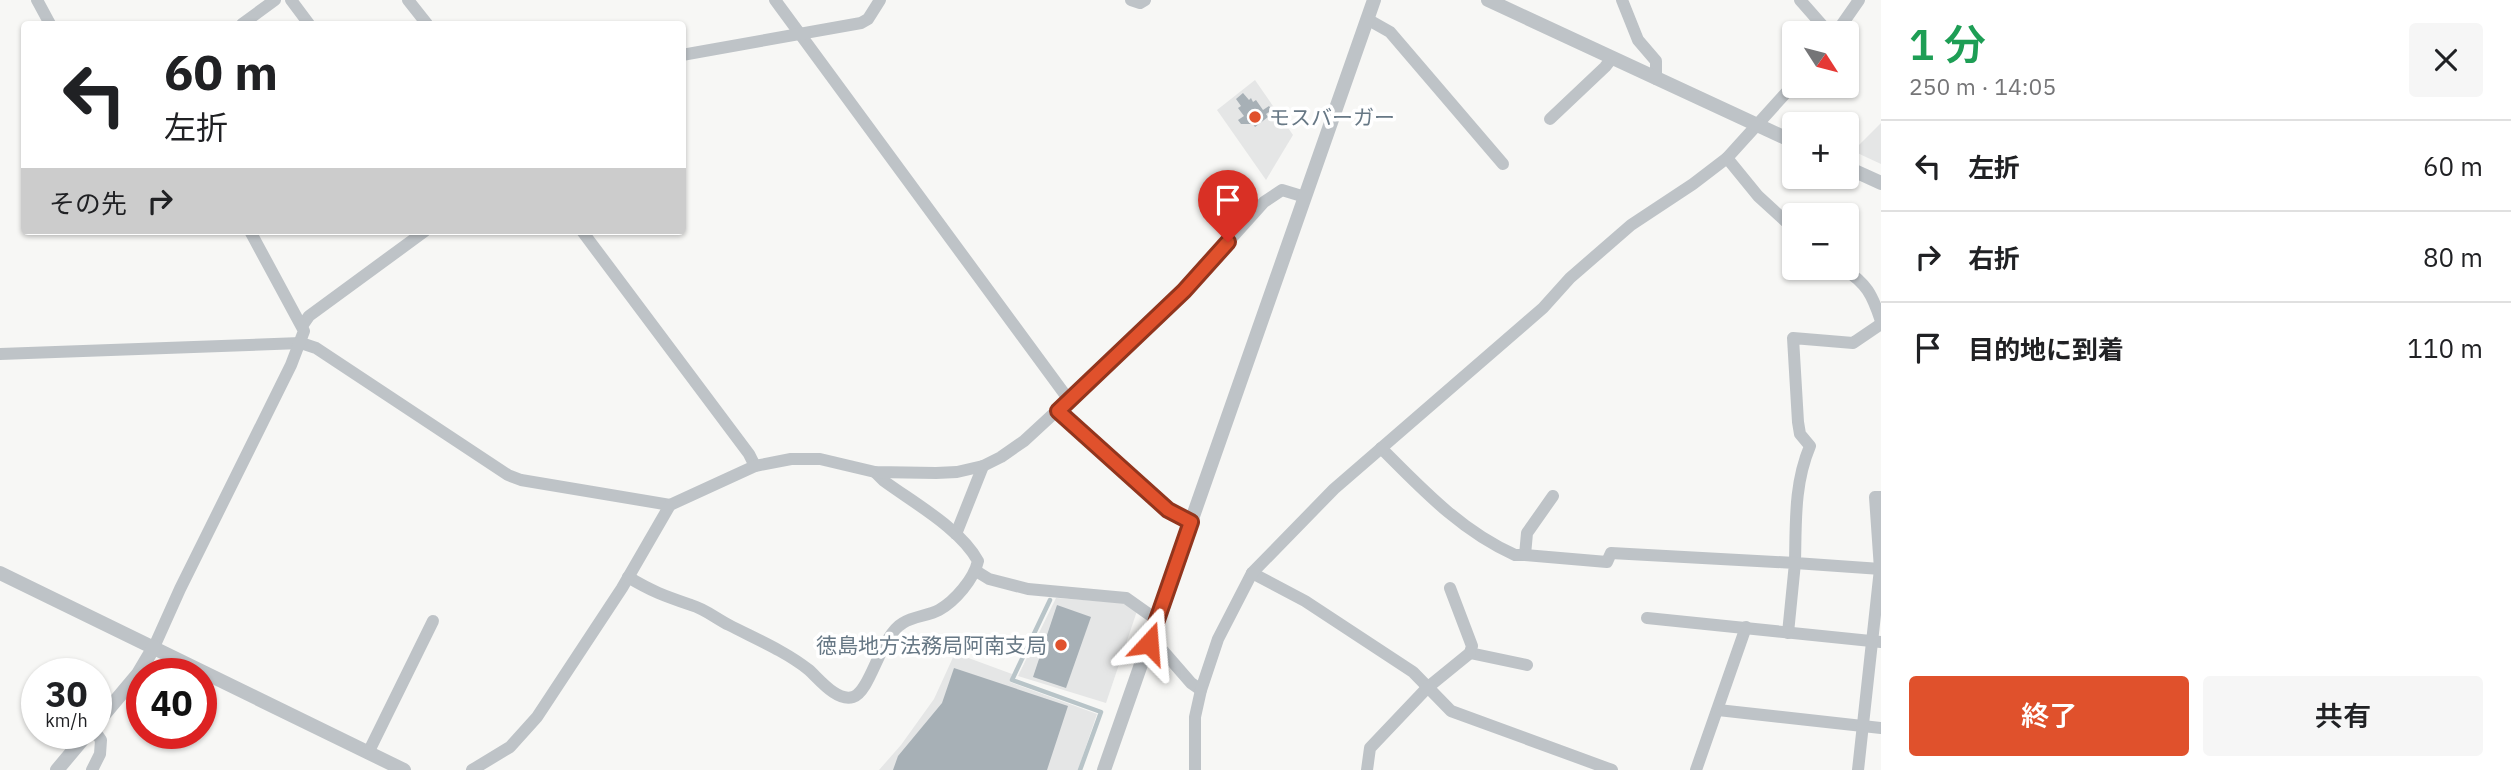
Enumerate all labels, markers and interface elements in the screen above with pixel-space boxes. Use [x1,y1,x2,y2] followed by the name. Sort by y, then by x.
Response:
[1909,17,1986,72] text: 1 分
[1782,21,1858,98] north arrow
[1782,21,1859,280] map controls
[2409,23,2483,97] button: close
[164,40,278,103] text: 60 m
[49,49,140,140] icon: left
[1909,71,2056,101] text: 250 m · 14:05
[1269,103,1395,131] place label: モスバーガー
[164,106,228,148] text: 左折
[1247,109,1263,125] marker: モスバーガー
[1782,112,1859,189] button: +
[1909,147,1947,185] icon: left
[2423,149,2483,183] text: 60 m
[1968,150,2020,184] text: 左折
[1198,170,1258,242] pin
[1209,181,1247,219] icon: arrive
[141,182,179,220] icon: right
[49,186,127,220] text: その先
[1782,203,1859,280] button: −
[1909,238,1947,276] icon: right
[2423,240,2483,274] text: 80 m
[1968,241,2020,275] text: 右折
[1909,329,1947,367] icon: arrive
[2407,331,2483,365] text: 110 m
[1968,332,2124,366] text: 目的地に到着
[1112,606,1186,680] position arrow
[816,631,1047,659] place label: 徳島地方法務局阿南支局
[1053,637,1069,653] marker: 徳島地方法務局阿南支局
[126,658,217,749] speed limit sign: 40
[45,671,88,717] text: 30
[1909,676,2189,756] button: 終了
[2203,676,2483,756] button: 共有
[45,709,88,732] text: km/h

